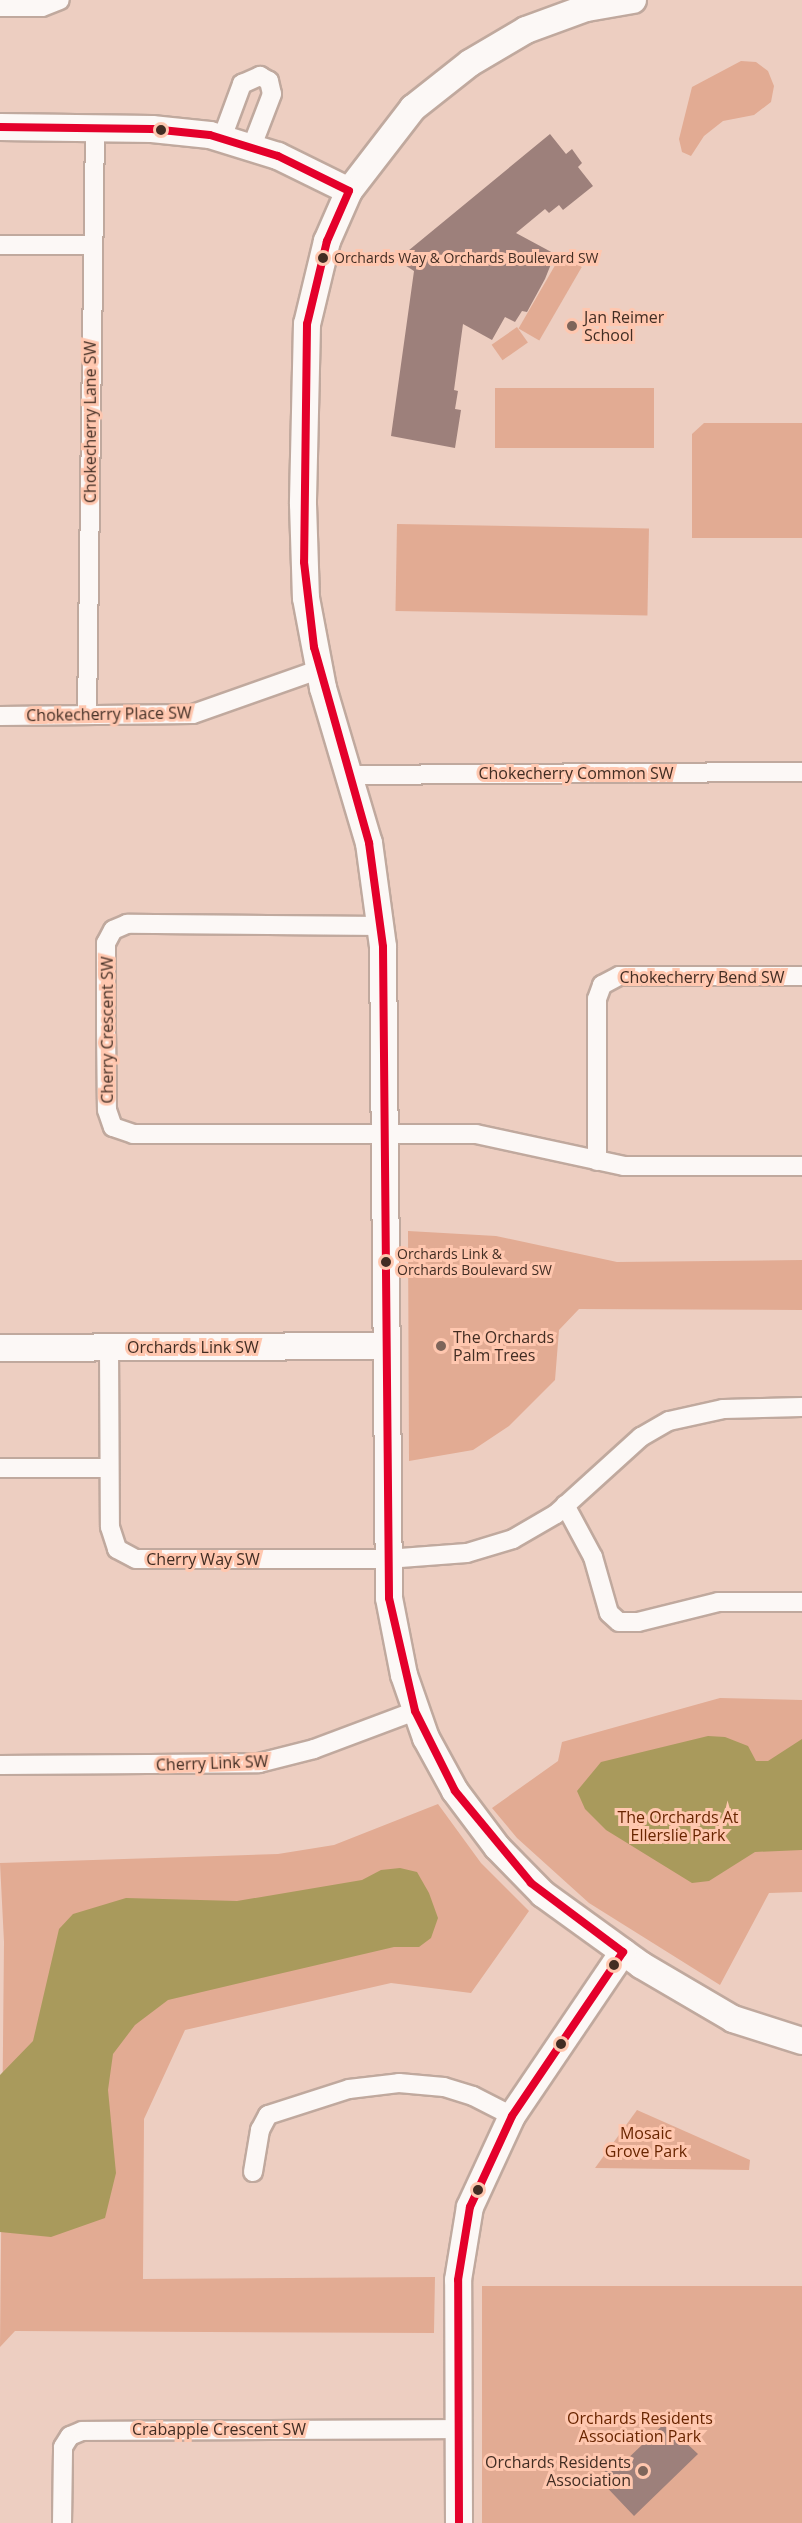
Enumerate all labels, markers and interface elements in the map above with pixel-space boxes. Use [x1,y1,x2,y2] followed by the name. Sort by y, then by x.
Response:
[155,124,167,136] unlabelled marker
[334,250,598,266] place label: Orchards Way & Orchards Boulevard SW
[317,252,329,264] marker: Orchards Way & Orchards Boulevard SW
[584,307,664,345] place label: Jan Reimer School
[565,319,579,333] marker: Jan Reimer School
[80,341,100,503] street label: Chokecherry Lane SW
[26,703,192,725] street label: Chokecherry Place SW
[478,763,674,783] street label: Chokecherry Common SW
[97,956,117,1104] street label: Cherry Crescent SW
[619,967,785,987] street label: Chokecherry Bend SW
[397,1246,552,1278] place label: Orchards Link & Orchards Boulevard SW
[380,1256,392,1268] marker: Orchards Link & Orchards Boulevard SW
[453,1327,554,1365] place label: The Orchards Palm Trees
[127,1337,259,1357] street label: Orchards Link SW
[434,1339,448,1353] marker: The Orchards Palm Trees
[146,1549,260,1569] street label: Cherry Way SW
[155,1751,269,1775] street label: Cherry Link SW
[617,1807,739,1845] park label: The Orchards At Ellerslie Park
[608,1959,620,1971] unlabelled marker
[555,2038,567,2050] unlabelled marker
[605,2123,687,2161] park label: Mosaic Grove Park
[472,2184,484,2196] unlabelled marker
[567,2408,713,2446] park label: Orchards Residents Association Park
[132,2419,306,2439] street label: Crabapple Crescent SW
[485,2452,631,2490] place label: Orchards Residents Association
[636,2464,650,2478] marker: Orchards Residents Association

